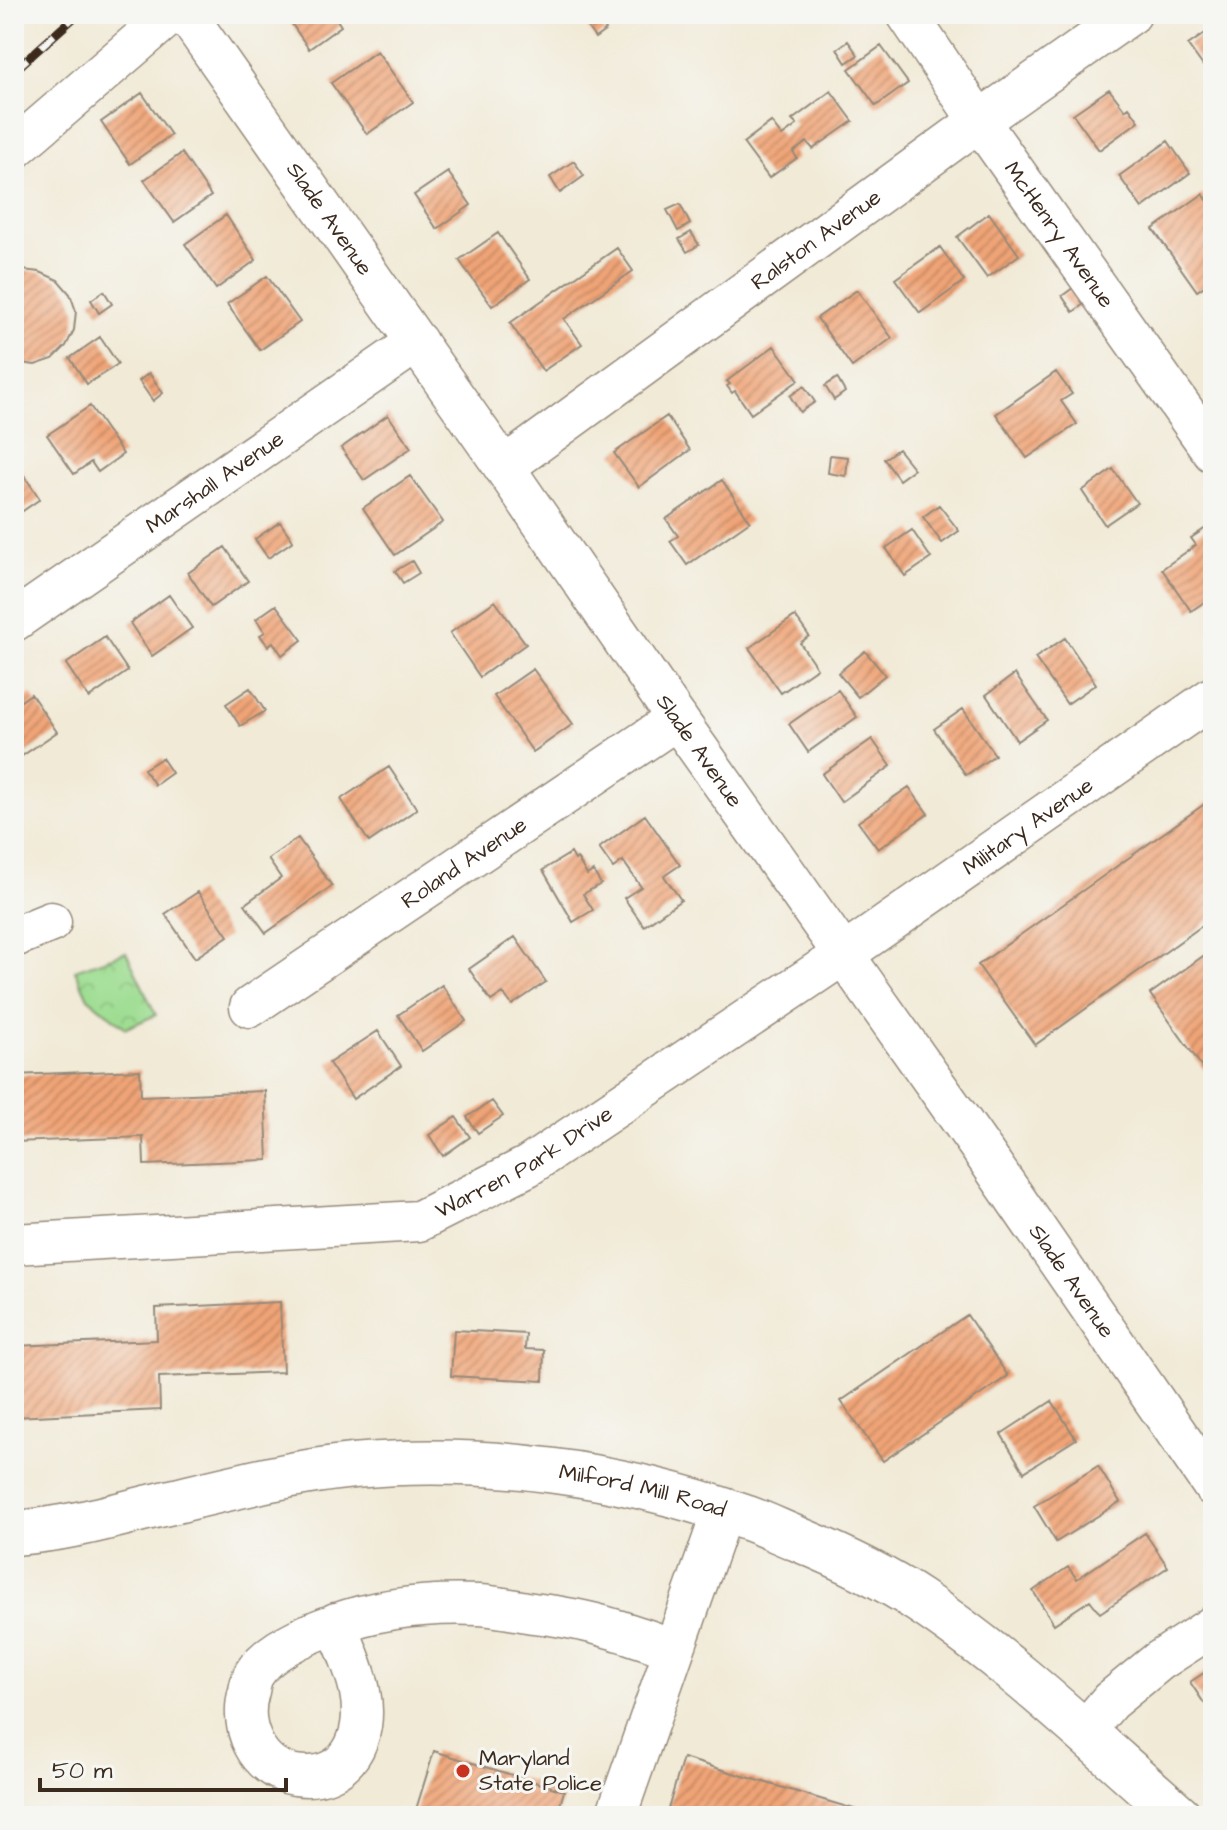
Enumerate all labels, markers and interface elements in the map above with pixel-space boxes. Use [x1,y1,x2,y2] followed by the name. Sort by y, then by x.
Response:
[997,155,1122,314] street label: McHenry Avenue
[279,156,380,282] street label: Slade Avenue
[745,182,887,298] street label: Ralston Avenue
[139,423,290,541] street label: Marshall Avenue
[649,688,750,814] street label: Slade Avenue
[956,770,1099,883] street label: Military Avenue
[395,809,533,916] street label: Roland Avenue
[430,1098,619,1226] street label: Warren Park Drive
[1022,1218,1122,1344] street label: Slade Avenue
[557,1456,730,1525] street label: Milford Mill Road
[40,1742,286,1792] scale bar
[479,1743,602,1799] place label: Maryland State Police
[52,1754,113,1788] text: 50 m
[454,1762,472,1780] marker: Maryland State Police

